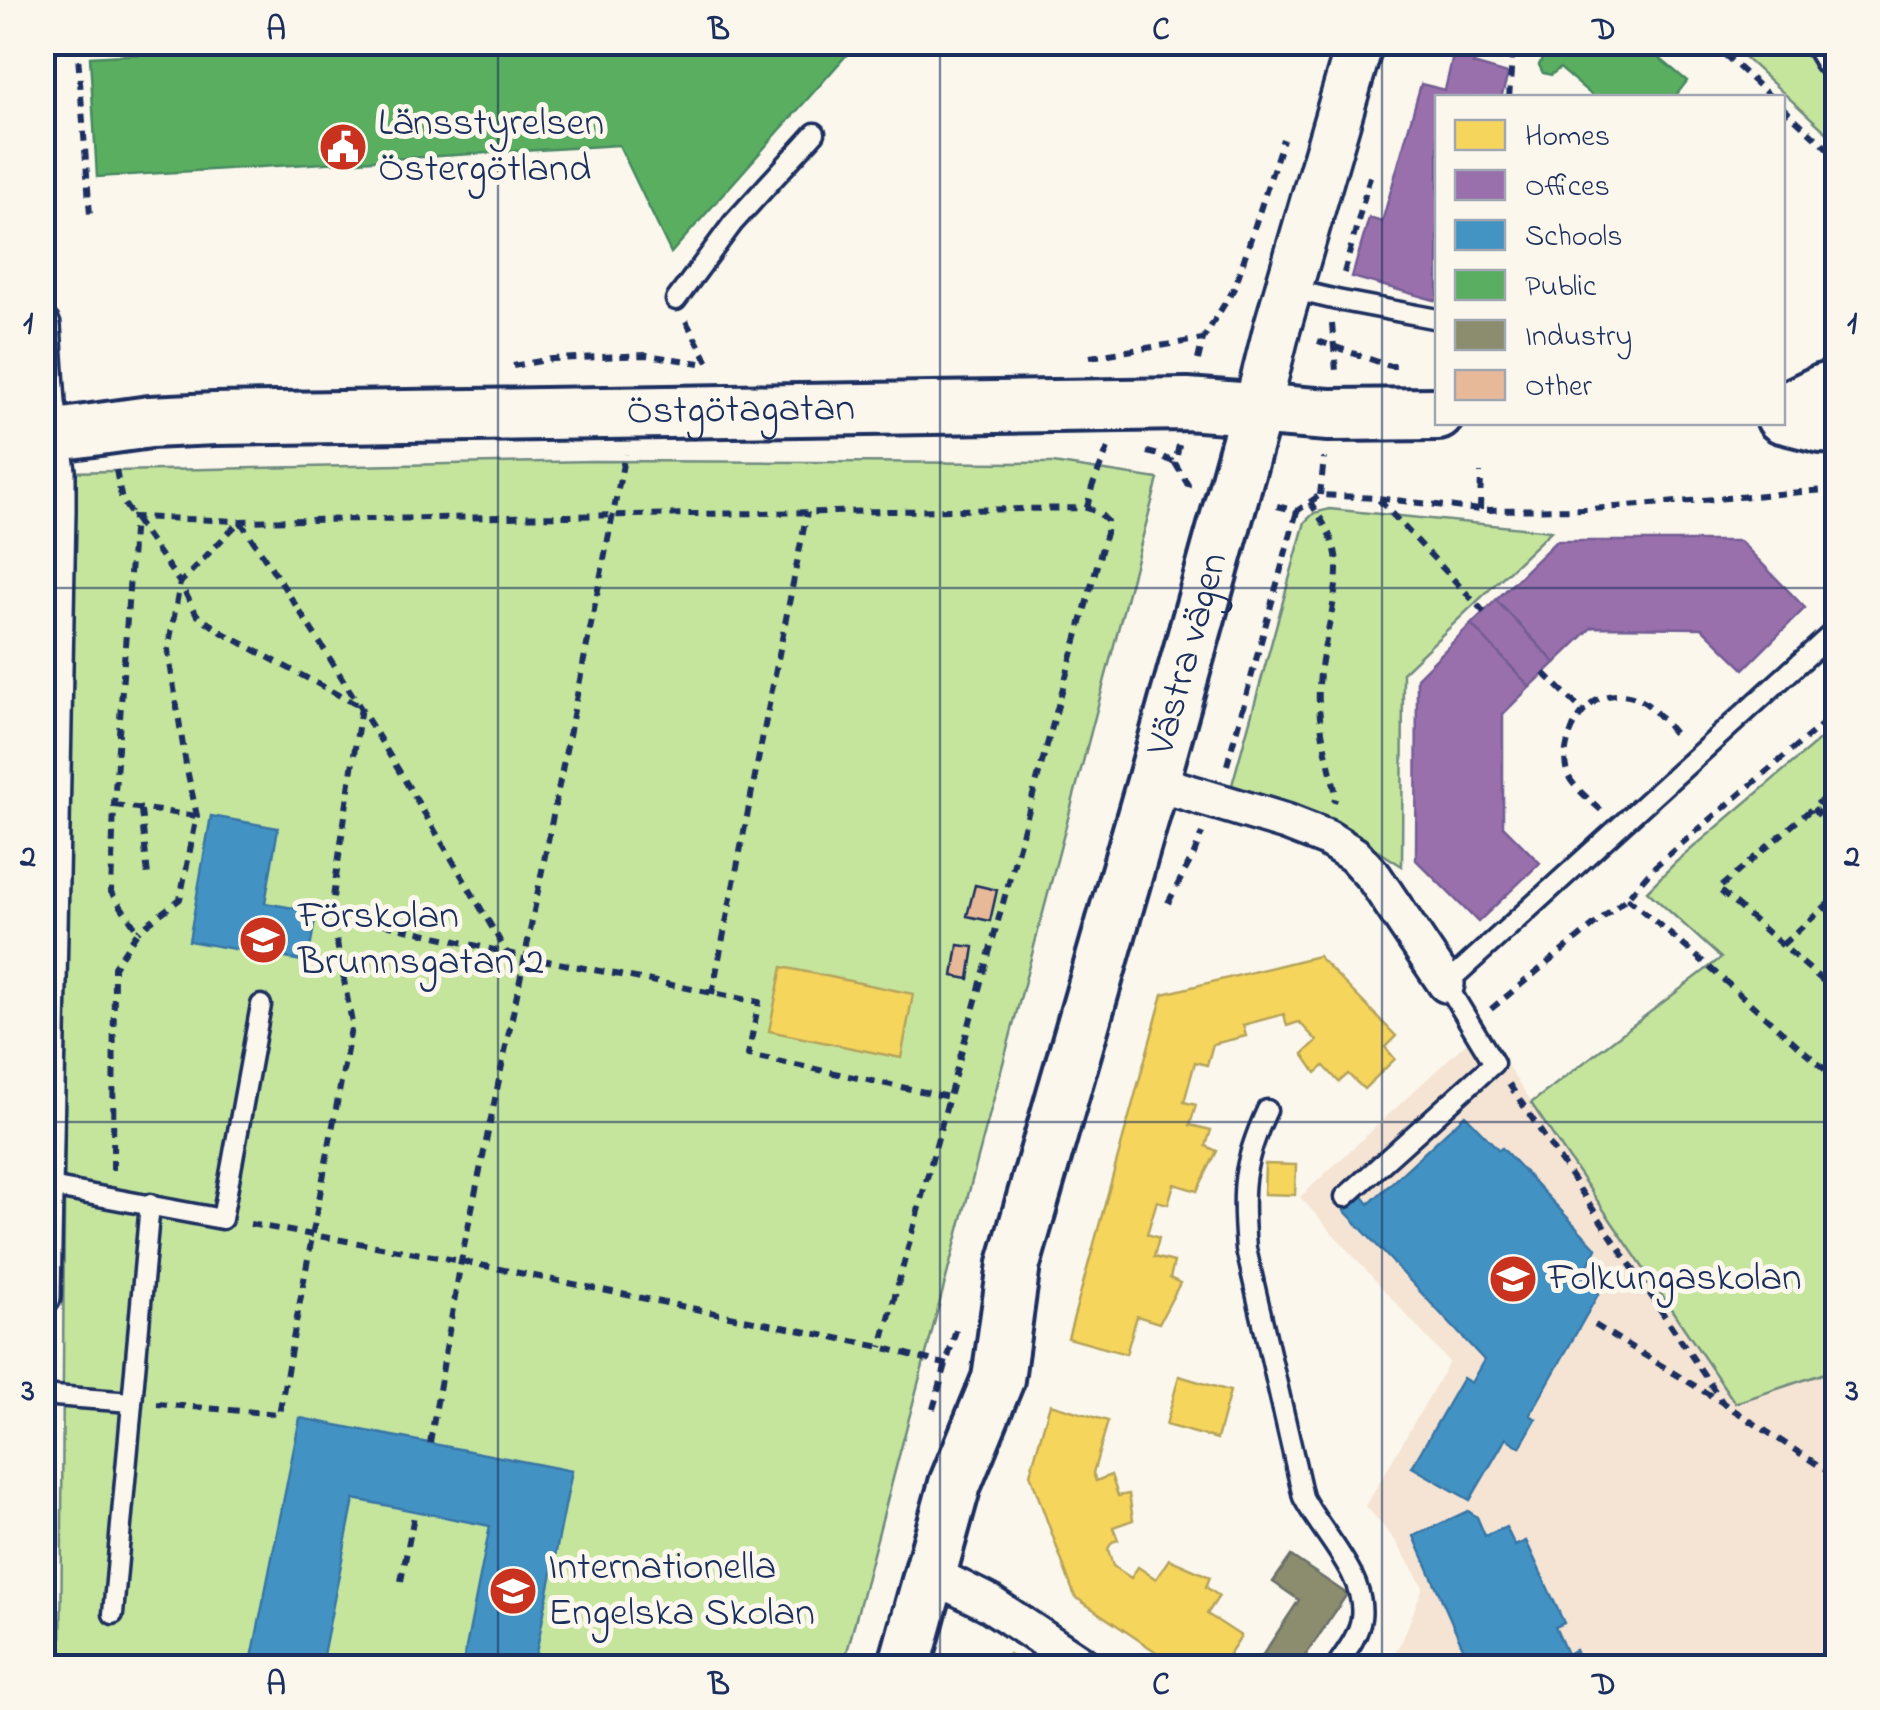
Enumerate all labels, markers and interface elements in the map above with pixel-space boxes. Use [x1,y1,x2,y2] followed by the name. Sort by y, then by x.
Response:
[266,8,286,55] text: A
[706,8,730,55] text: B
[1152,8,1170,55] text: C
[1590,8,1616,55] text: D
[378,95,604,200] place label: Länsstyrelsen Östergötland
[1435,95,1785,425] legend
[1525,116,1610,160] text: Homes
[317,121,369,173] public building icon: Länsstyrelsen Östergötland
[1525,166,1610,210] text: Offices
[1525,216,1622,260] text: Schools
[1525,266,1597,310] text: Public
[23,302,33,349] text: 1
[1847,302,1857,349] text: 1
[1525,316,1632,360] text: Industry
[1525,366,1592,410] text: Other
[626,380,855,442] street label: Östgötagatan
[1132,546,1245,763] street label: Västra vägen
[19,835,36,882] text: 2
[1843,835,1860,882] text: 2
[297,888,544,993] place label: Förskolan Brunnsgatan 2
[237,914,289,966] school or university icon: Förskolan Brunnsgatan 2
[1547,1250,1802,1309] place label: Folkungaskolan
[1487,1253,1539,1305] school or university icon: Folkungaskolan
[20,1369,35,1416] text: 3
[1844,1369,1859,1416] text: 3
[548,1539,815,1644] place label: Internationella Engelska Skolan
[487,1565,539,1617] school or university icon: Internationella Engelska Skolan
[266,1663,286,1710] text: A
[706,1663,730,1710] text: B
[1152,1663,1170,1710] text: C
[1590,1663,1616,1710] text: D

